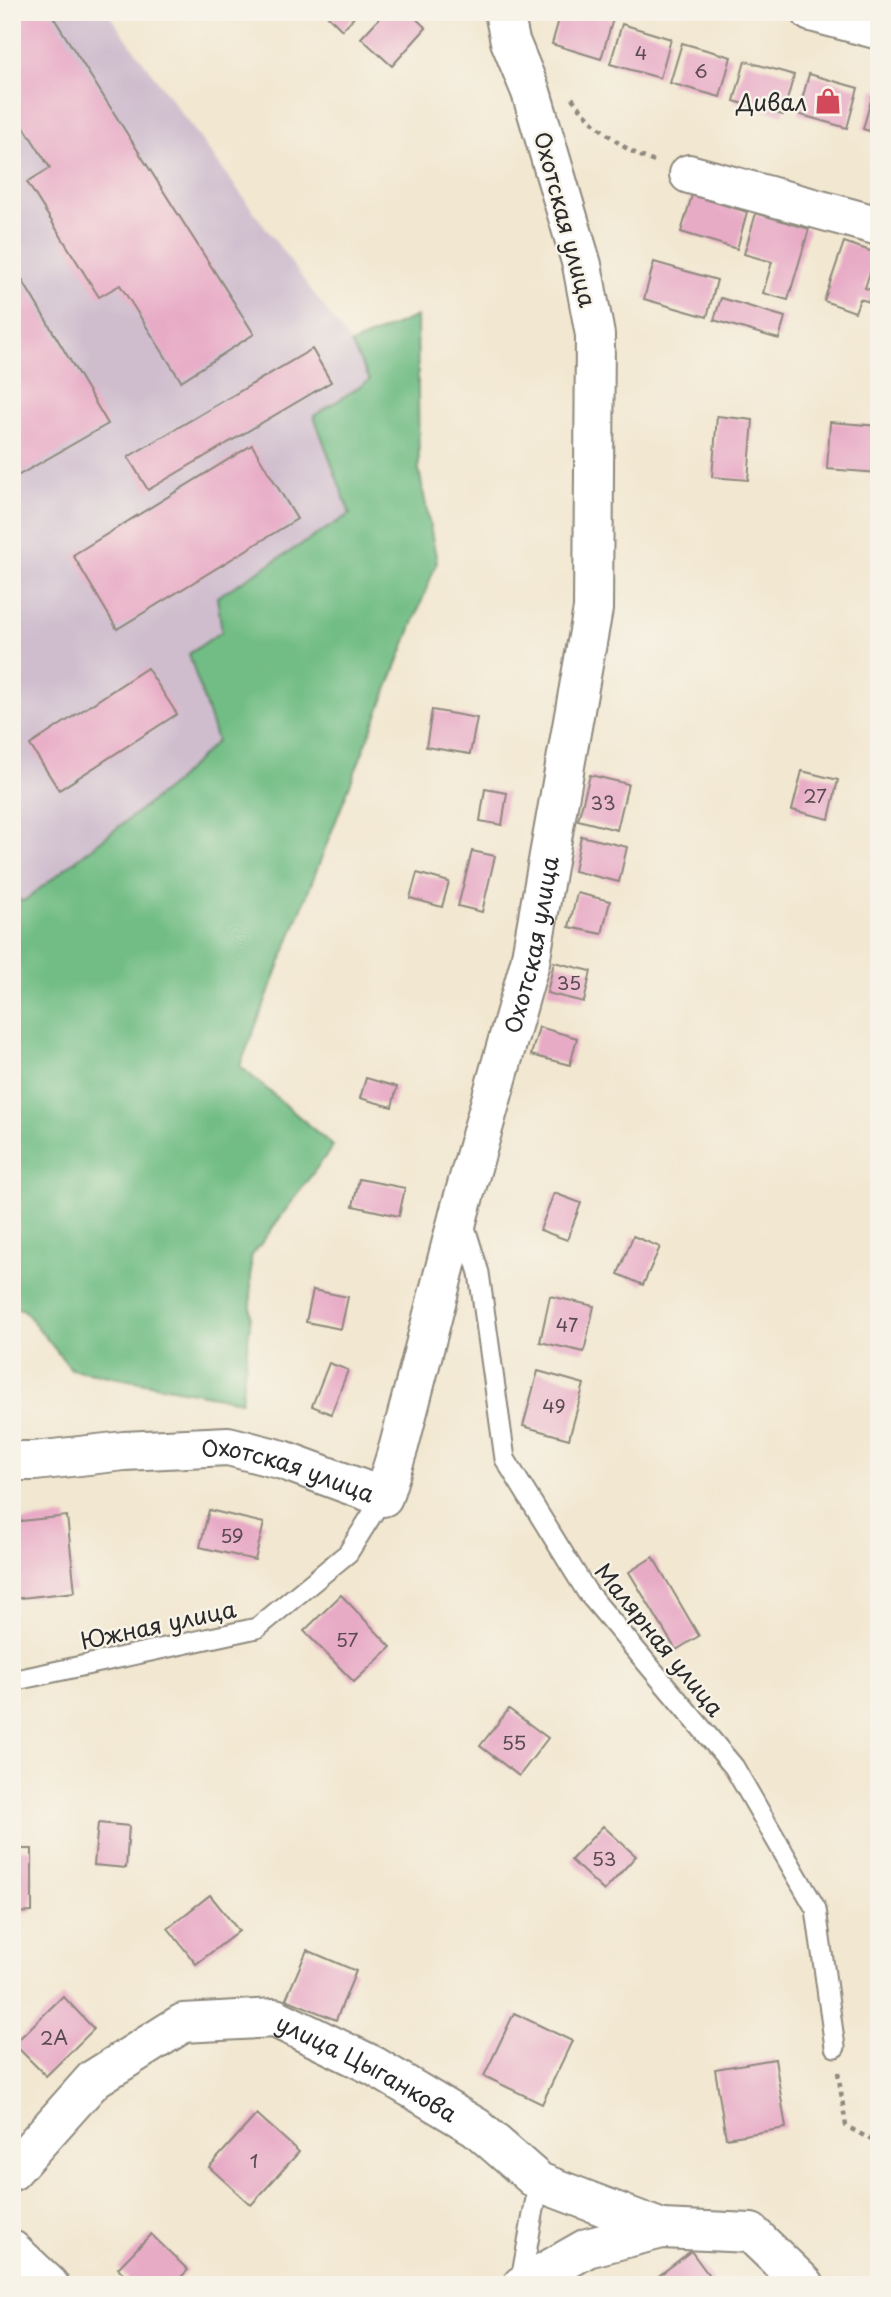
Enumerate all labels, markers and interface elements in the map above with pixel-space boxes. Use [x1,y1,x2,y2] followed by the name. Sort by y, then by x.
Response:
[635,38,647,66] house number: 4
[694,56,708,84] house number: 6
[735,84,807,119] place label: Дивал
[813,86,843,116] shop icon: Дивал
[526,127,606,311] street label: Охотская улица
[803,781,827,809] house number: 27
[591,788,615,816] house number: 33
[493,853,566,1037] street label: Охотская улица
[557,968,581,996] house number: 35
[556,1310,578,1338] house number: 47
[542,1391,566,1419] house number: 49
[200,1428,380,1510] street label: Охотская улица
[220,1521,244,1549] house number: 59
[587,1555,733,1724] street label: Малярная улица
[77,1590,240,1658] street label: Южная улица
[336,1625,359,1653] house number: 57
[502,1728,526,1756] house number: 55
[592,1844,616,1872] house number: 53
[271,2004,465,2130] street label: улица Цыганкова
[40,2023,68,2051] house number: 2А
[250,2146,258,2174] house number: 1

